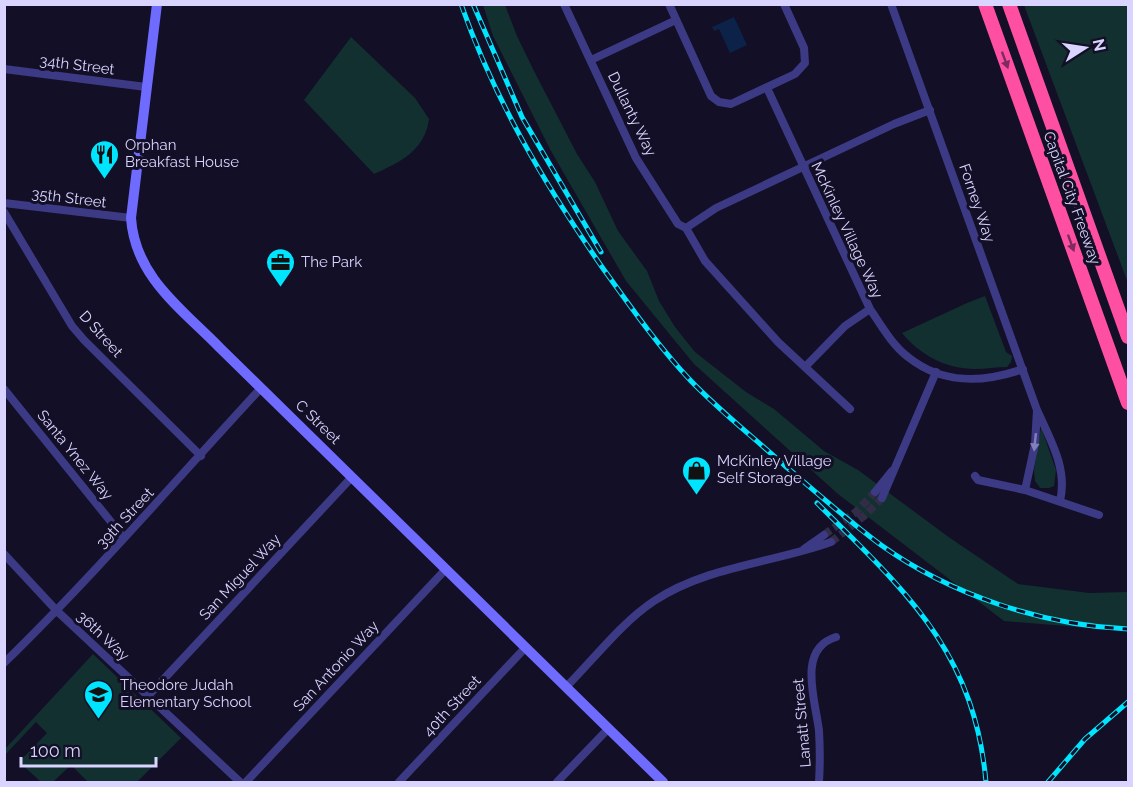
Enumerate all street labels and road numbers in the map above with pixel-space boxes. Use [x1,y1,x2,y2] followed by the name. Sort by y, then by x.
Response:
[38,51,116,79] street label: 34th Street
[604,69,660,159] street label: Dullanty Way
[1040,129,1104,267] street label: Capital City Freeway
[807,159,887,301] street label: McKinley Village Way
[955,161,999,245] street label: Forney Way
[30,184,108,212] street label: 35th Street
[76,307,126,361] street label: D Street
[292,396,344,448] street label: C Street
[33,406,117,504] street label: Santa Ynez Way
[93,484,157,552] street label: 39th Street
[196,530,284,624] street label: San Miguel Way
[73,607,133,665] street label: 36th Way
[289,617,383,715] street label: San Antonio Way
[419,672,485,740] street label: 40th Street
[789,678,815,768] street label: Lanatt Street

